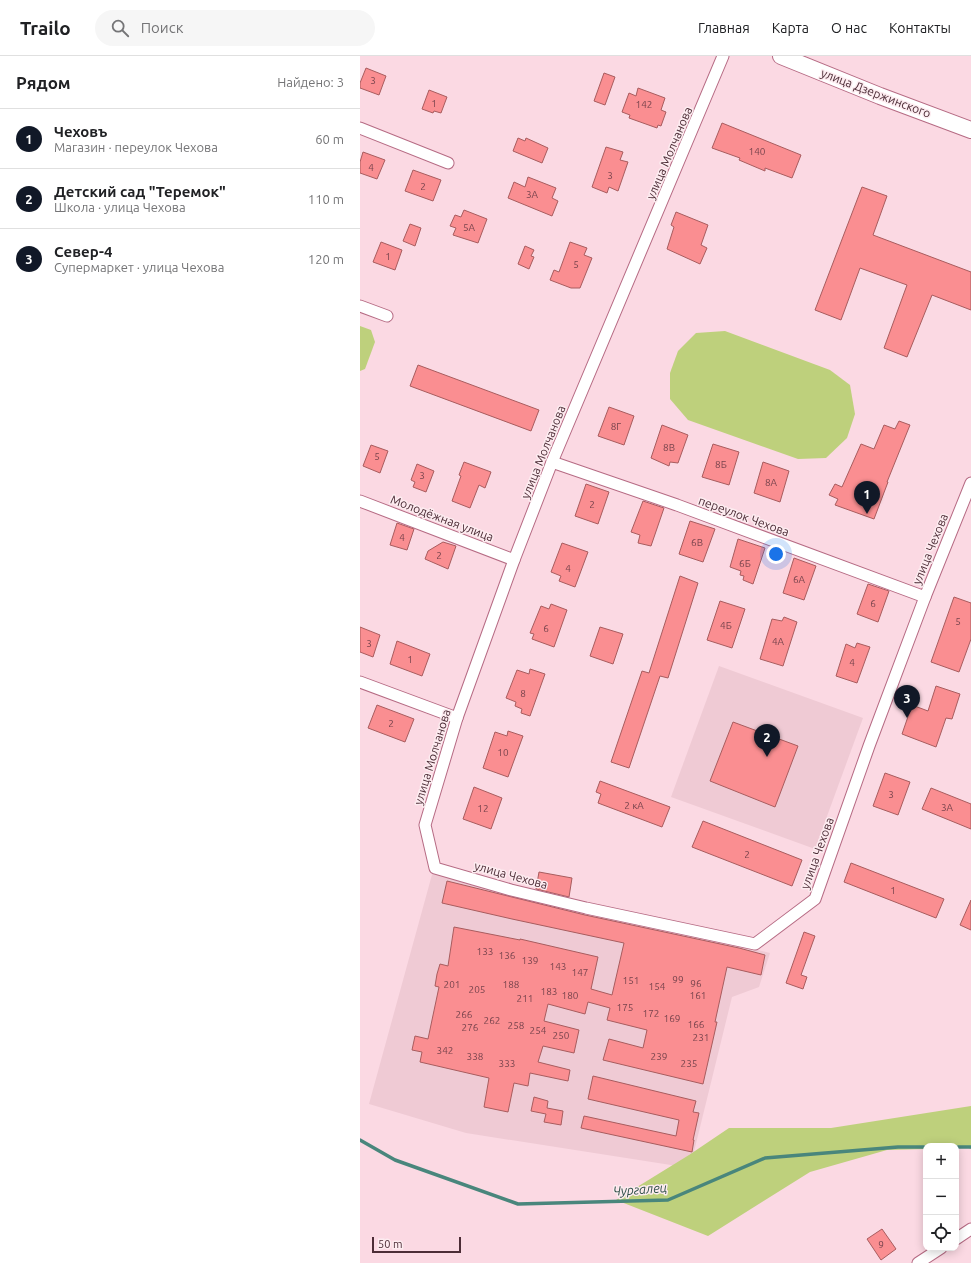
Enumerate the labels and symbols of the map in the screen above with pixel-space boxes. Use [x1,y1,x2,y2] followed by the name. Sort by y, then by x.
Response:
[819,66,933,120] street label: улица Дзержинского
[370,75,376,86] house number: 3
[431,98,437,109] house number: 1
[636,99,652,110] house number: 142
[644,105,694,201] street label: улица Молчанова
[749,146,766,157] house number: 140
[368,162,374,173] house number: 4
[607,170,613,181] house number: 3
[420,181,426,192] house number: 2
[526,189,539,200] house number: 3А
[463,222,476,233] house number: 5А
[385,251,391,262] house number: 1
[573,259,579,270] house number: 5
[518,404,568,500] street label: улица Молчанова
[611,421,621,432] house number: 8Г
[663,442,675,453] house number: 8В
[374,451,380,462] house number: 5
[715,459,727,470] house number: 8Б
[419,470,425,481] house number: 3
[765,477,778,488] house number: 8А
[854,481,880,514] pin: 1
[389,492,495,544] street label: Молодёжная улица
[697,494,791,538] street label: переулок Чехова
[589,499,595,510] house number: 2
[910,512,950,586] street label: улица Чехова
[399,532,405,543] house number: 4
[691,537,703,548] house number: 6В
[766,544,786,564] your location
[436,550,442,561] house number: 2
[739,558,751,569] house number: 6Б
[565,563,571,574] house number: 4
[793,574,806,585] house number: 6А
[870,598,876,609] house number: 6
[955,616,961,627] house number: 5
[720,620,732,631] house number: 4Б
[543,623,549,634] house number: 6
[772,636,785,647] house number: 4А
[366,638,372,649] house number: 3
[407,654,413,665] house number: 1
[849,657,855,668] house number: 4
[894,685,920,718] pin: 3
[520,688,526,699] house number: 8
[411,708,453,806] street label: улица Молчанова
[388,718,394,729] house number: 2
[754,724,780,757] pin: 2
[497,747,509,758] house number: 10
[888,789,894,800] house number: 3
[624,800,644,811] house number: 2 кА
[941,802,954,813] house number: 3А
[477,803,489,814] house number: 12
[798,815,836,891] street label: улица Чехова
[744,849,750,860] house number: 2
[473,859,549,891] street label: улица Чехова
[890,885,896,896] house number: 1
[477,946,493,957] house number: 133
[499,950,516,961] house number: 136
[522,955,538,966] house number: 139
[550,961,566,972] house number: 143
[572,967,588,978] house number: 147
[672,974,684,985] house number: 99
[623,975,639,986] house number: 151
[690,978,702,989] house number: 96
[444,979,460,990] house number: 201
[503,979,520,990] house number: 188
[649,981,666,992] house number: 154
[469,984,485,995] house number: 205
[541,986,557,997] house number: 183
[562,990,579,1001] house number: 180
[690,990,706,1001] house number: 161
[517,993,533,1004] house number: 211
[617,1002,633,1013] house number: 175
[643,1008,659,1019] house number: 172
[456,1009,473,1020] house number: 266
[664,1013,680,1024] house number: 169
[484,1015,500,1026] house number: 262
[688,1019,705,1030] house number: 166
[508,1020,525,1031] house number: 258
[462,1022,479,1033] house number: 276
[530,1025,547,1036] house number: 254
[553,1030,570,1041] house number: 250
[693,1032,709,1043] house number: 231
[437,1045,453,1056] house number: 342
[467,1051,484,1062] house number: 338
[651,1051,667,1062] house number: 239
[499,1058,515,1069] house number: 333
[681,1058,697,1069] house number: 235
[613,1180,667,1198] water label: Чургалец
[372,1235,461,1254] scale bar
[878,1239,884,1250] house number: 9

